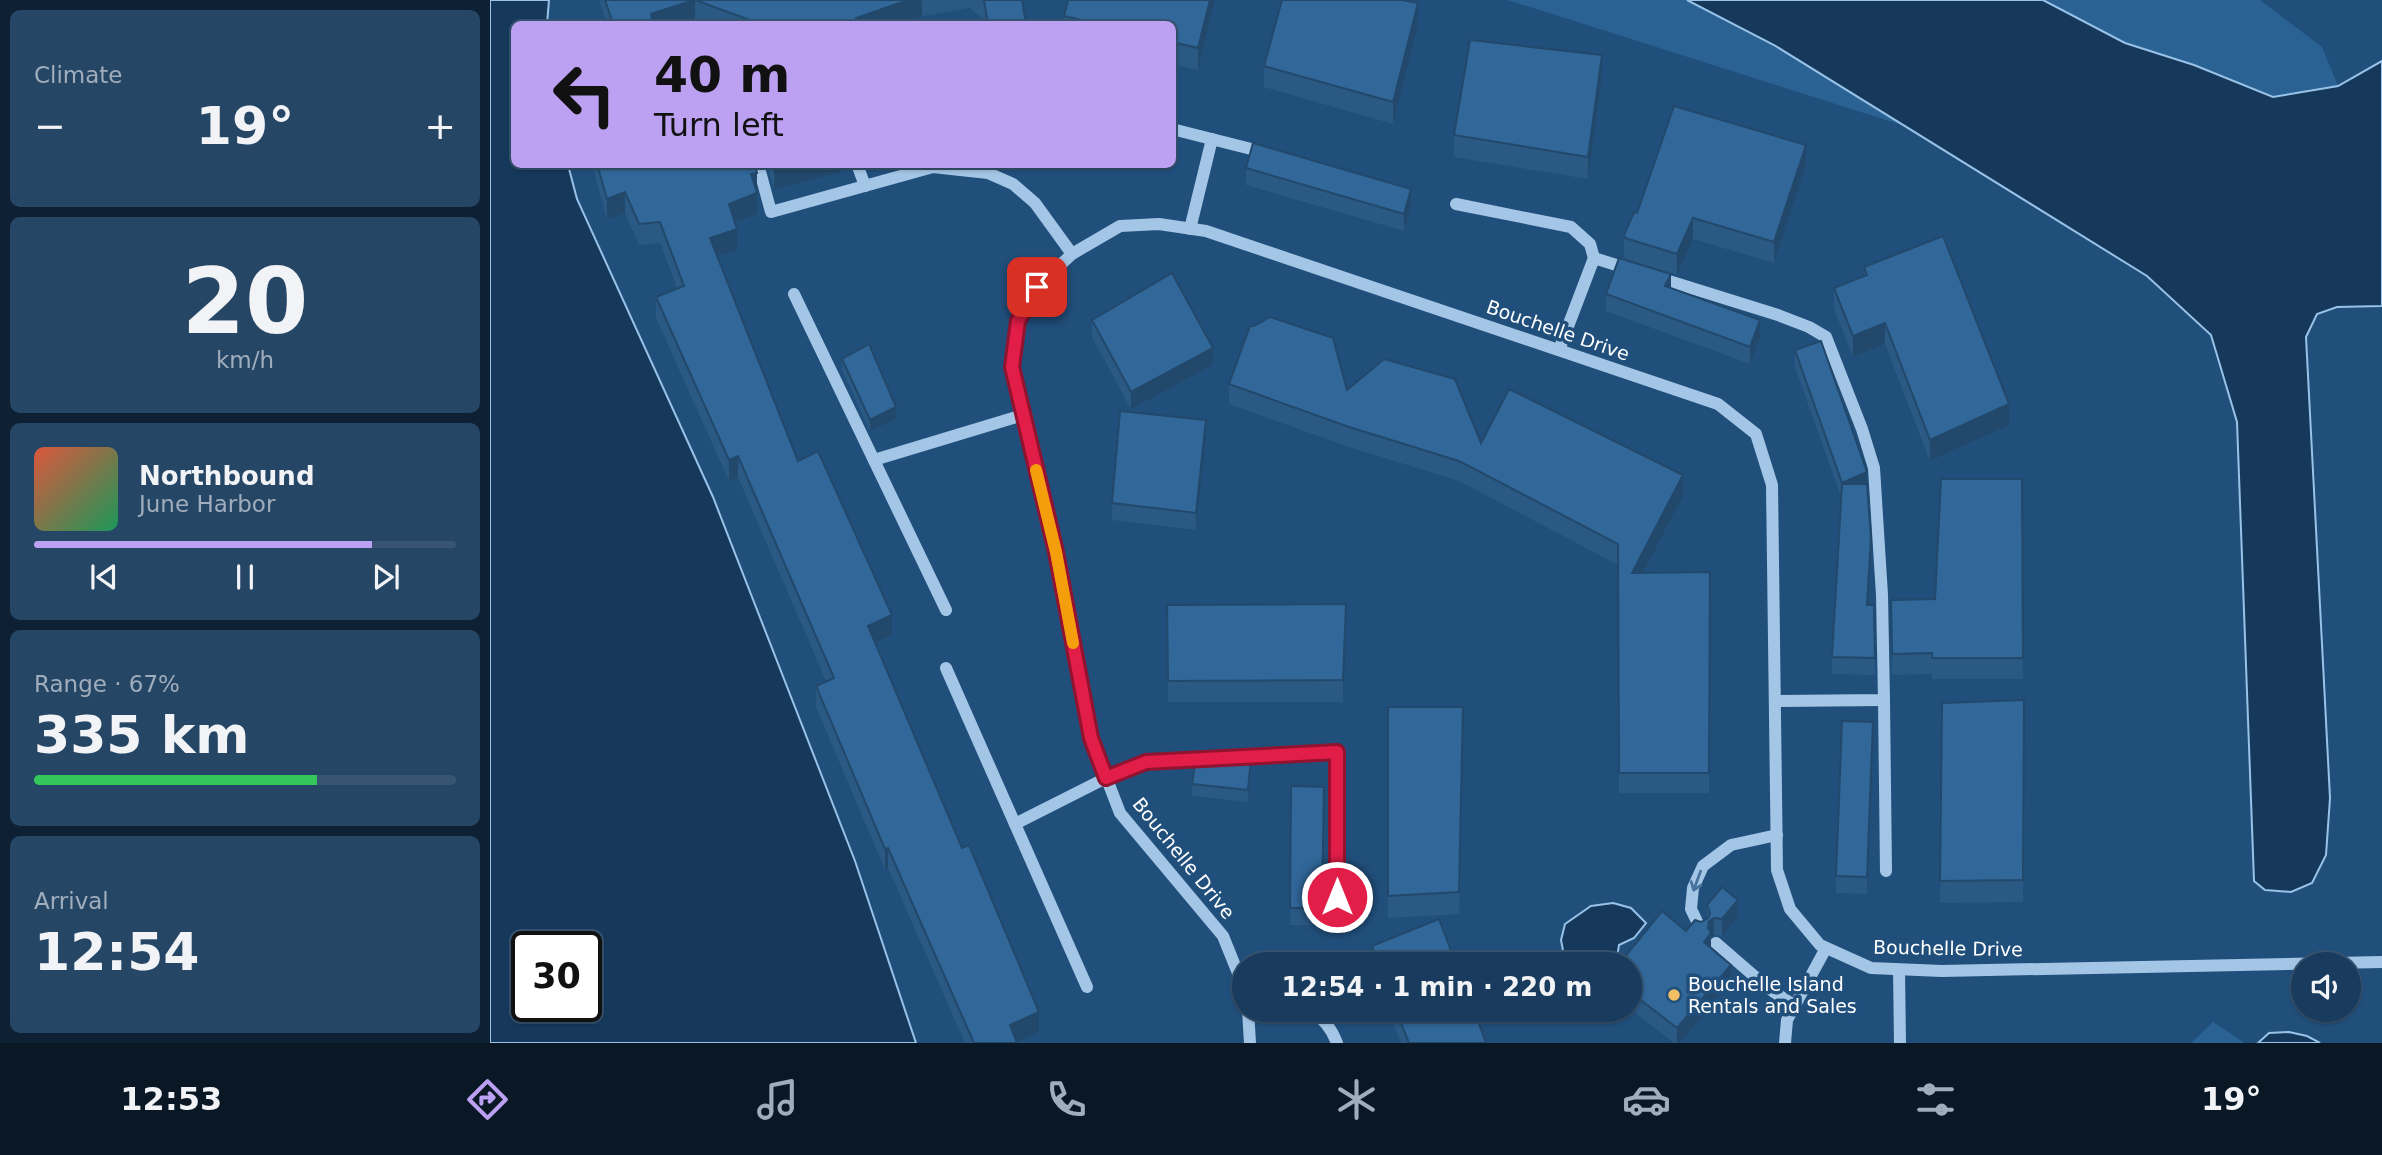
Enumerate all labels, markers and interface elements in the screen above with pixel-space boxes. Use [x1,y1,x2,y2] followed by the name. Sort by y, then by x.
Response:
[654,47,790,104] text: 40 m
[539,49,630,140] icon: left
[34,62,123,88] text: Climate
[196,96,294,156] text: 19°
[34,104,66,148] text: −
[424,104,456,148] text: +
[654,106,784,144] text: Turn left
[182,249,308,354] text: 20
[1007,257,1067,317] pin
[1018,268,1056,306] icon: arrive
[1484,295,1632,365] street label: Bouchelle Drive
[216,347,274,373] text: km/h
[139,461,315,491] text: Northbound
[139,491,275,517] text: June Harbor
[85,558,123,596] icon: previous
[226,558,264,596] icon: pause
[367,558,405,596] icon: next
[34,671,180,697] text: Range · 67%
[34,705,249,765] text: 335 km
[1128,793,1240,923] street label: Bouchelle Drive
[1300,860,1374,934] position arrow
[1689,870,1702,892] one-way arrow
[34,888,109,914] text: Arrival
[34,922,200,982] text: 12:54
[511,931,602,1022] speed limit sign: 30
[1873,936,2023,960] street label: Bouchelle Drive
[2291,952,2361,1022] map controls
[2291,952,2361,1022] button: sound
[1282,972,1592,1002] text: 12:54 · 1 min · 220 m
[1688,973,1857,1017] place label: Bouchelle Island Rentals and Sales
[1666,987,1682,1003] marker: Bouchelle Island Rentals and Sales
[463,1075,512,1124] icon: directions
[753,1075,802,1124] icon: music
[1042,1075,1091,1124] icon: phone
[1332,1075,1381,1124] icon: climate
[1622,1075,1671,1124] icon: car
[1911,1075,1960,1124] icon: filters
[120,1080,222,1118] text: 12:53
[2201,1080,2262,1118] text: 19°

